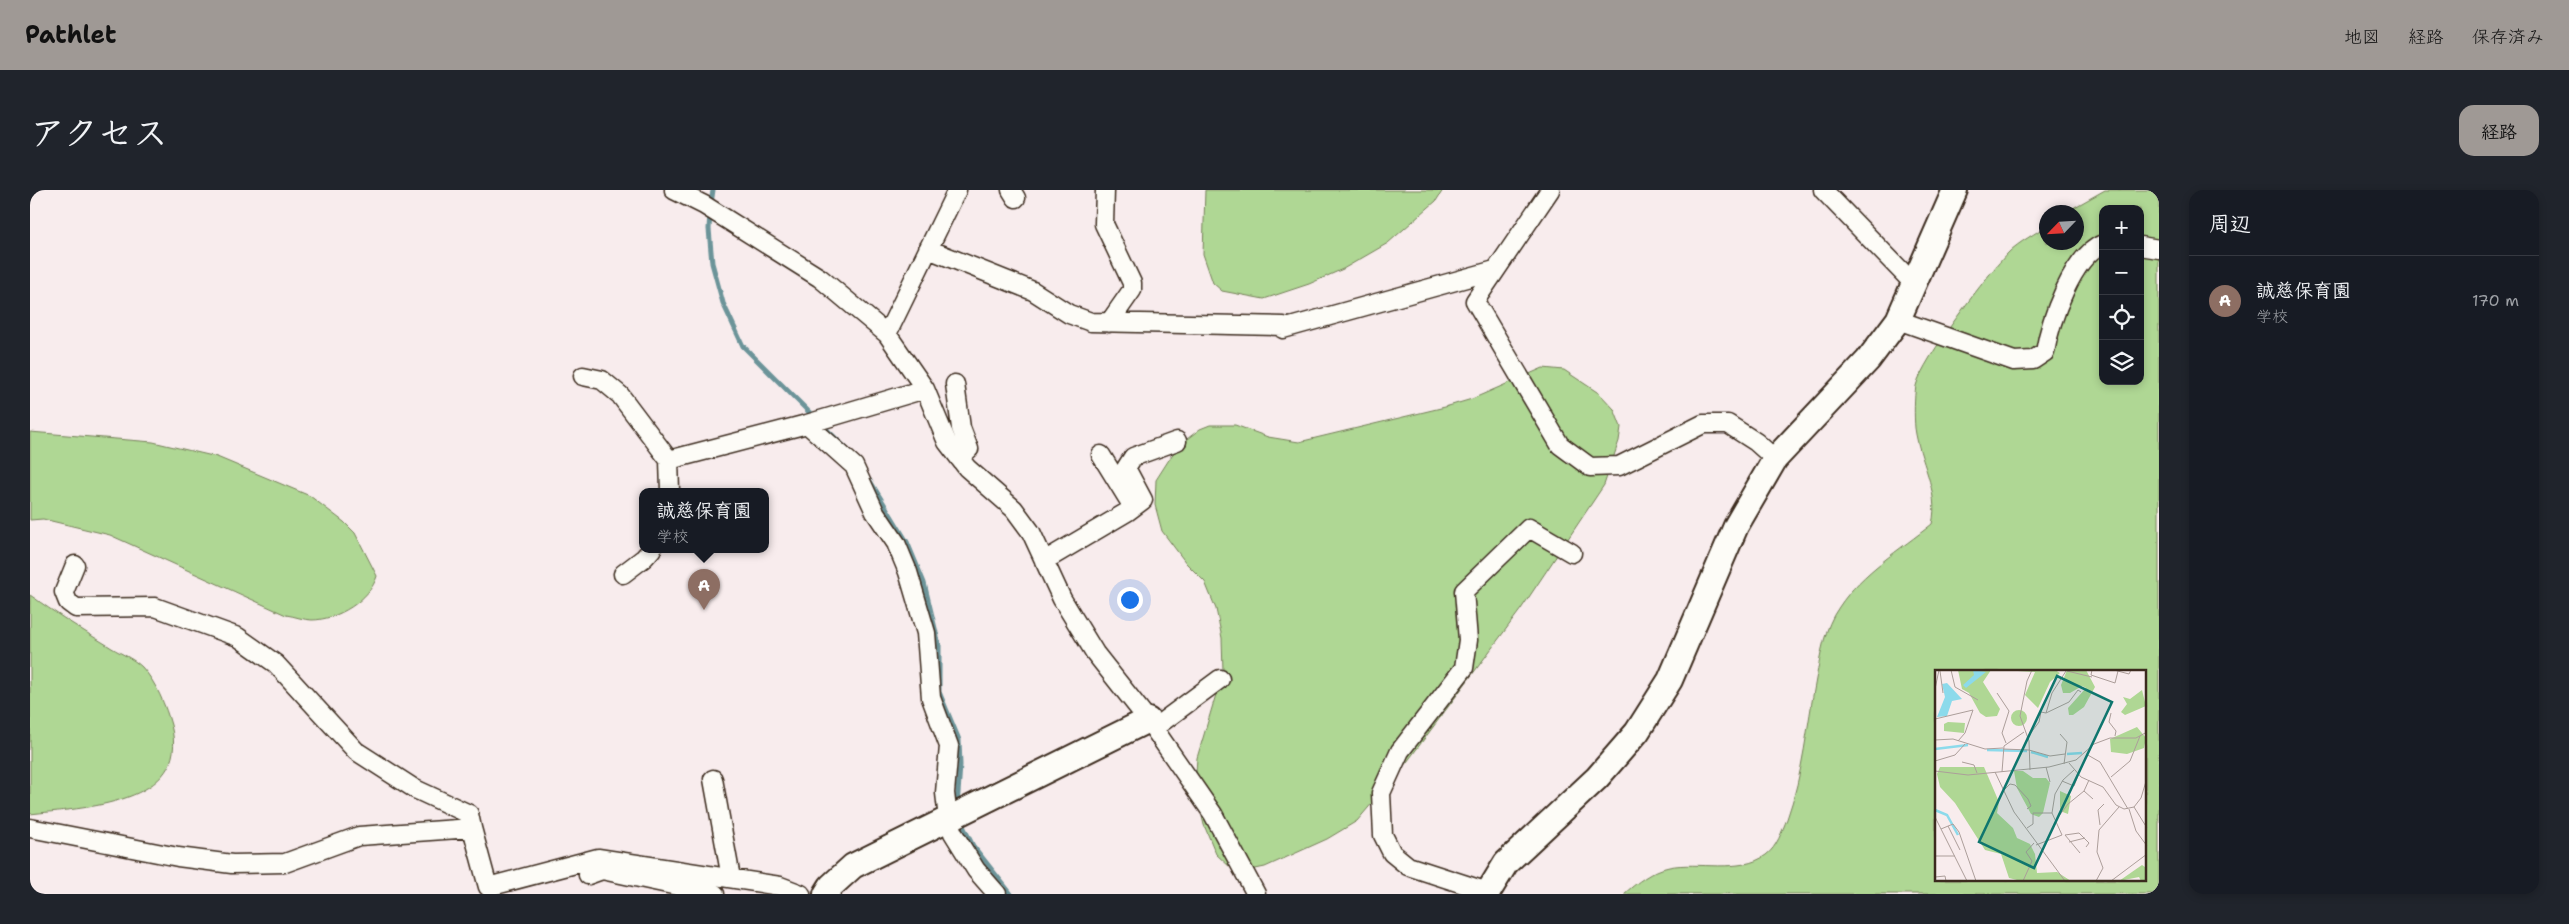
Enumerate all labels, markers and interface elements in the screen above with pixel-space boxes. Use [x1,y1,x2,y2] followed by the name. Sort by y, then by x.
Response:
[25,19,116,51] text: Pathlet
[2344,25,2380,49] text: 地図
[2408,25,2444,49] text: 経路
[2472,25,2544,49] text: 保存済み
[2459,105,2539,156] button: 経路
[30,109,168,156] text: アクセス
[2039,205,2084,250] north arrow
[2099,205,2144,385] map controls
[2099,205,2144,250] button: +
[2209,210,2251,238] text: 周辺
[2099,250,2144,295] button: −
[2256,278,2351,303] text: 誠慈保育園
[2219,290,2231,311] text: A
[2472,290,2519,311] text: 170 m
[2099,295,2144,340] button: locate
[2256,306,2288,327] text: 学校
[2099,340,2144,385] button: layers
[639,488,769,553] popup
[656,498,752,523] text: 誠慈保育園
[656,526,689,547] text: 学校
[688,569,720,610] pin: A
[1117,587,1143,613] your location
[1935,670,2146,882] inset map

